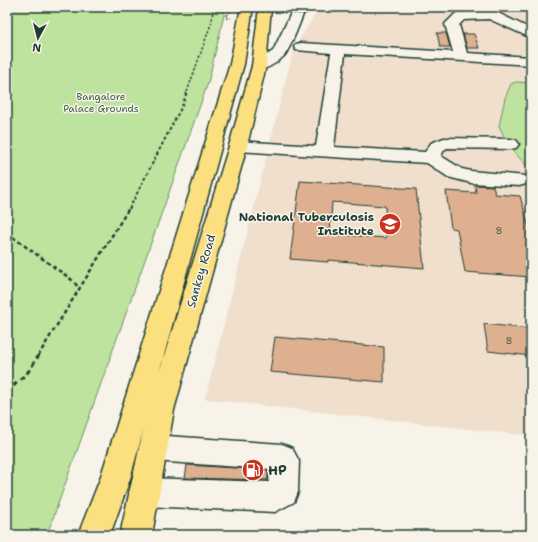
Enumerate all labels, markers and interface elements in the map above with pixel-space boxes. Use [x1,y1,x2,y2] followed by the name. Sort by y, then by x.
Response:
[18,18,58,58] north arrow
[31,39,42,55] text: N
[63,90,139,115] park label: Bangalore Palace Grounds
[239,209,374,239] place label: National Tuberculosis Institute
[377,211,403,237] school or university icon: National Tuberculosis Institute
[496,224,503,237] house number: 8
[183,232,219,310] street label: Sankey Road
[506,334,513,347] house number: 8
[240,457,266,483] fuel station icon: HP
[268,461,287,479] place label: HP

